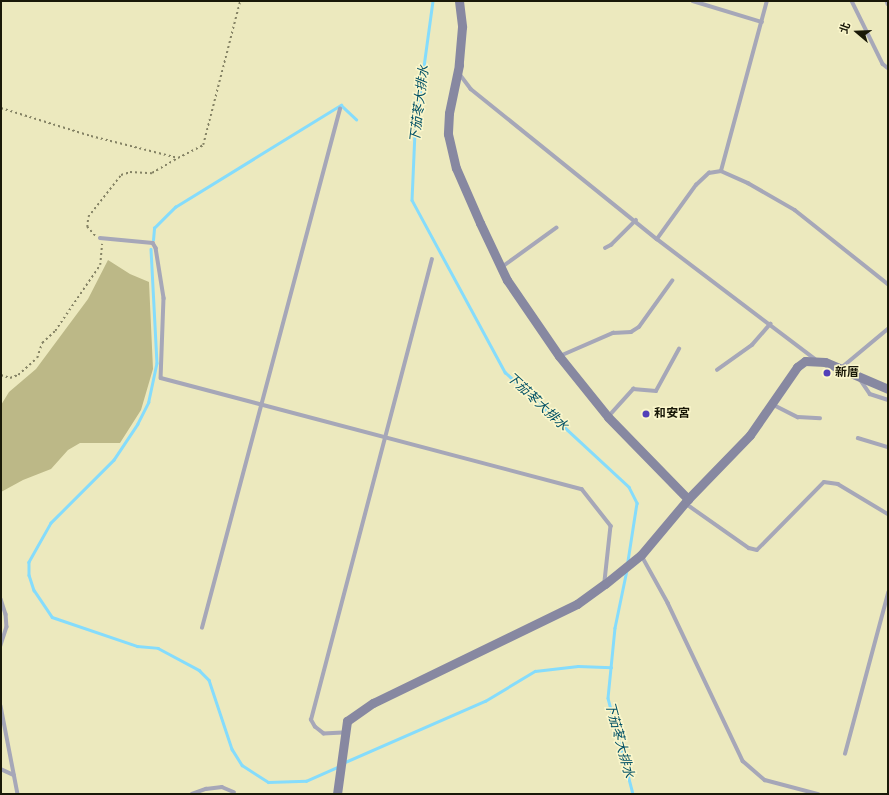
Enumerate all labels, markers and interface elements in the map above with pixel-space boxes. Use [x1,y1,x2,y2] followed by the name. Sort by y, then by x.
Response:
[837,12,877,52] north arrow
[837,21,853,35] text: 北
[408,64,432,144] water label: 下茄苳大排水
[835,366,859,380] place label: 新厝
[822,368,832,378] marker: 新厝
[503,370,571,434] water label: 下茄苳大排水
[654,407,690,421] place label: 和安宮
[641,409,651,419] marker: 和安宮
[601,700,637,780] water label: 下茄苳大排水

